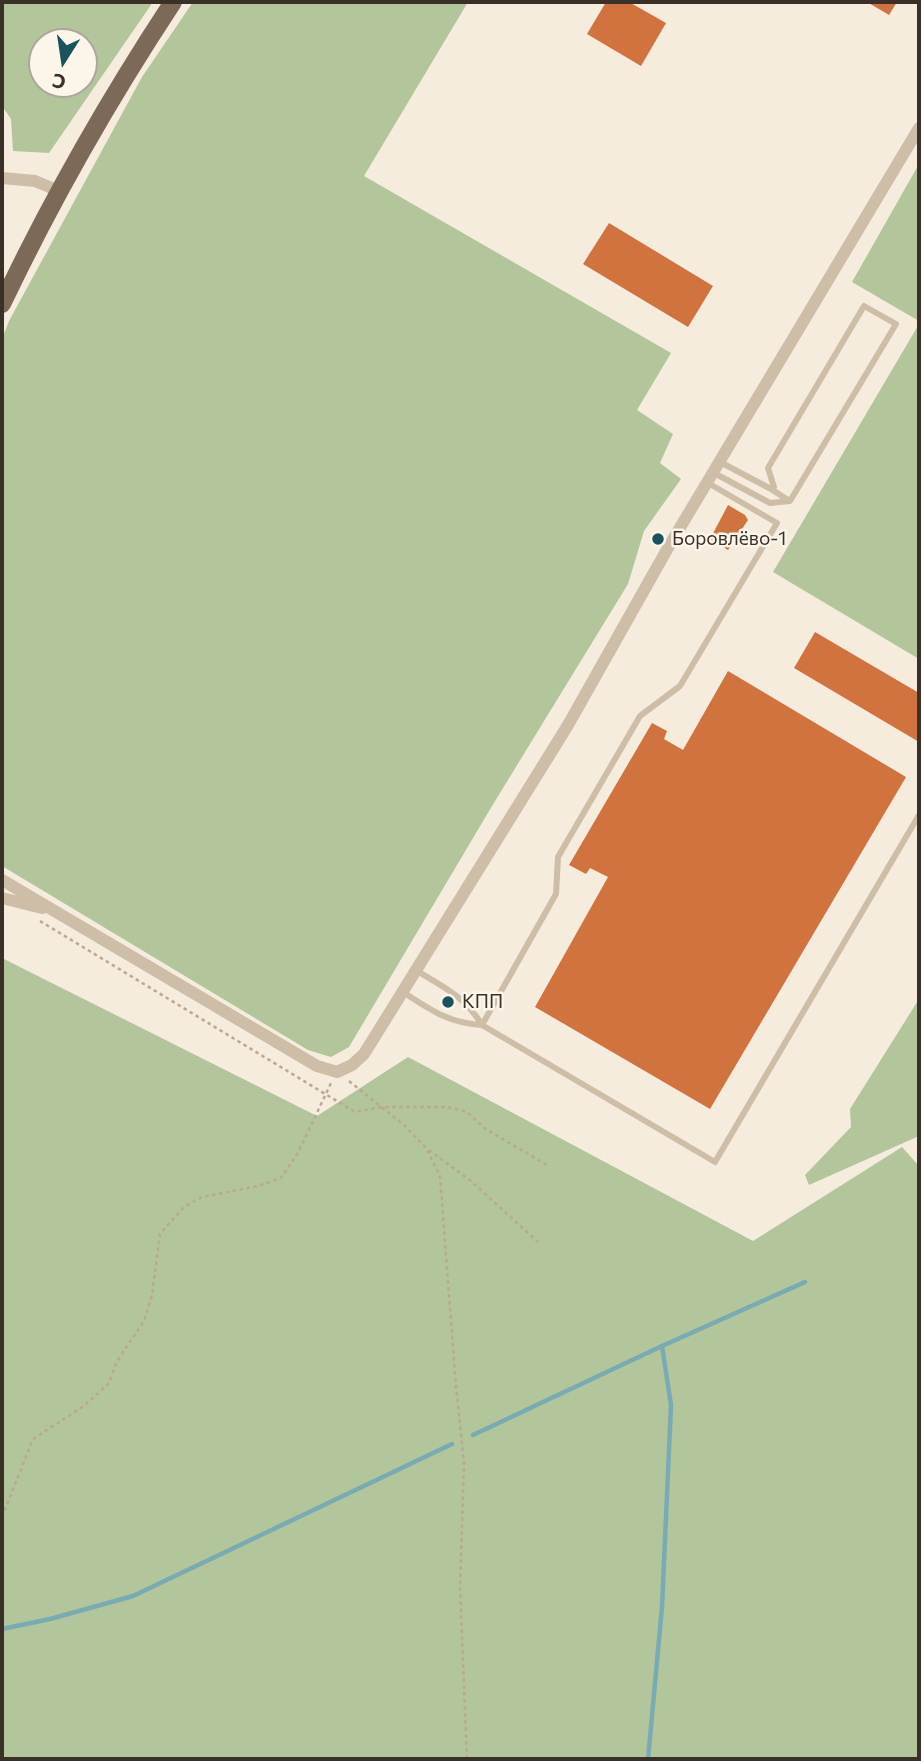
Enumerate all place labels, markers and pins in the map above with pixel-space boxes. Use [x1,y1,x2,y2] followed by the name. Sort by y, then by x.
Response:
[672,528,786,550] place label: Боровлёво-1
[650,531,666,547] marker: Боровлёво-1
[462,991,503,1013] place label: КПП
[440,994,456,1010] marker: КПП

